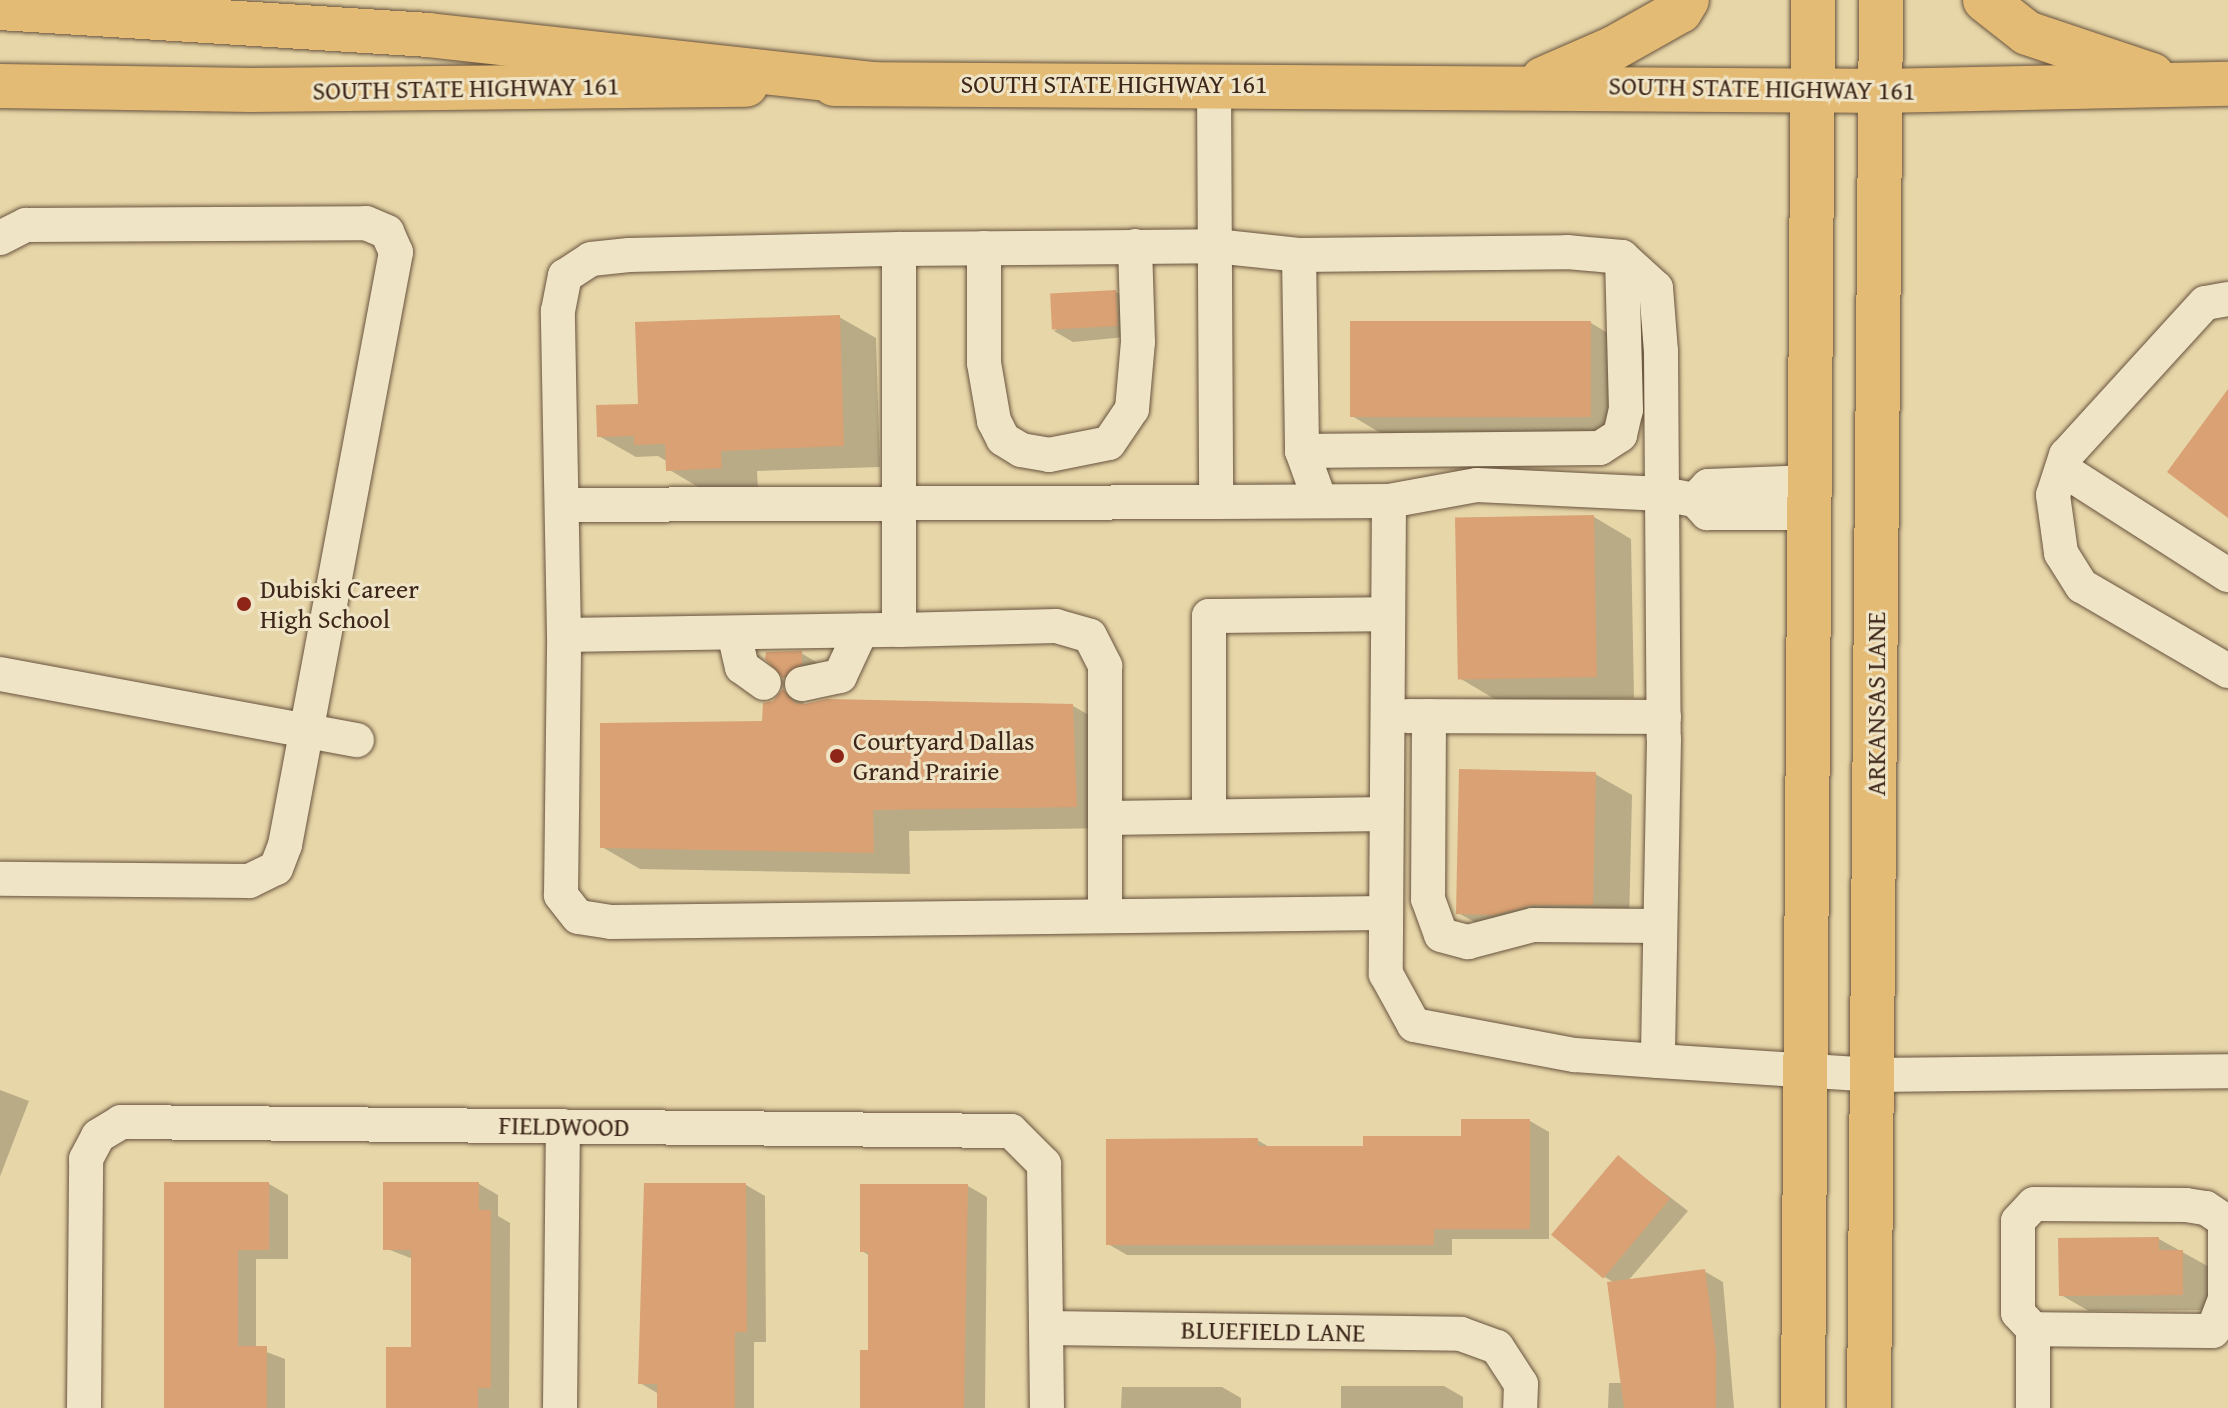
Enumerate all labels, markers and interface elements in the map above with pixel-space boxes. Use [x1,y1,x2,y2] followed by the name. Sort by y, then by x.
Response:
[960,68,1268,100] street label: SOUTH STATE HIGHWAY 161
[312,70,620,106] street label: SOUTH STATE HIGHWAY 161
[1608,70,1916,106] street label: SOUTH STATE HIGHWAY 161
[260,573,419,634] place label: Dubiski Career High School
[235,595,253,613] marker: Dubiski Career High School
[1860,612,1892,796] street label: ARKANSAS LANE
[853,725,1035,786] place label: Courtyard Dallas Grand Prairie
[828,747,846,765] marker: Courtyard Dallas Grand Prairie
[498,1109,630,1143] street label: FIELDWOOD
[1181,1314,1365,1348] street label: BLUEFIELD LANE

